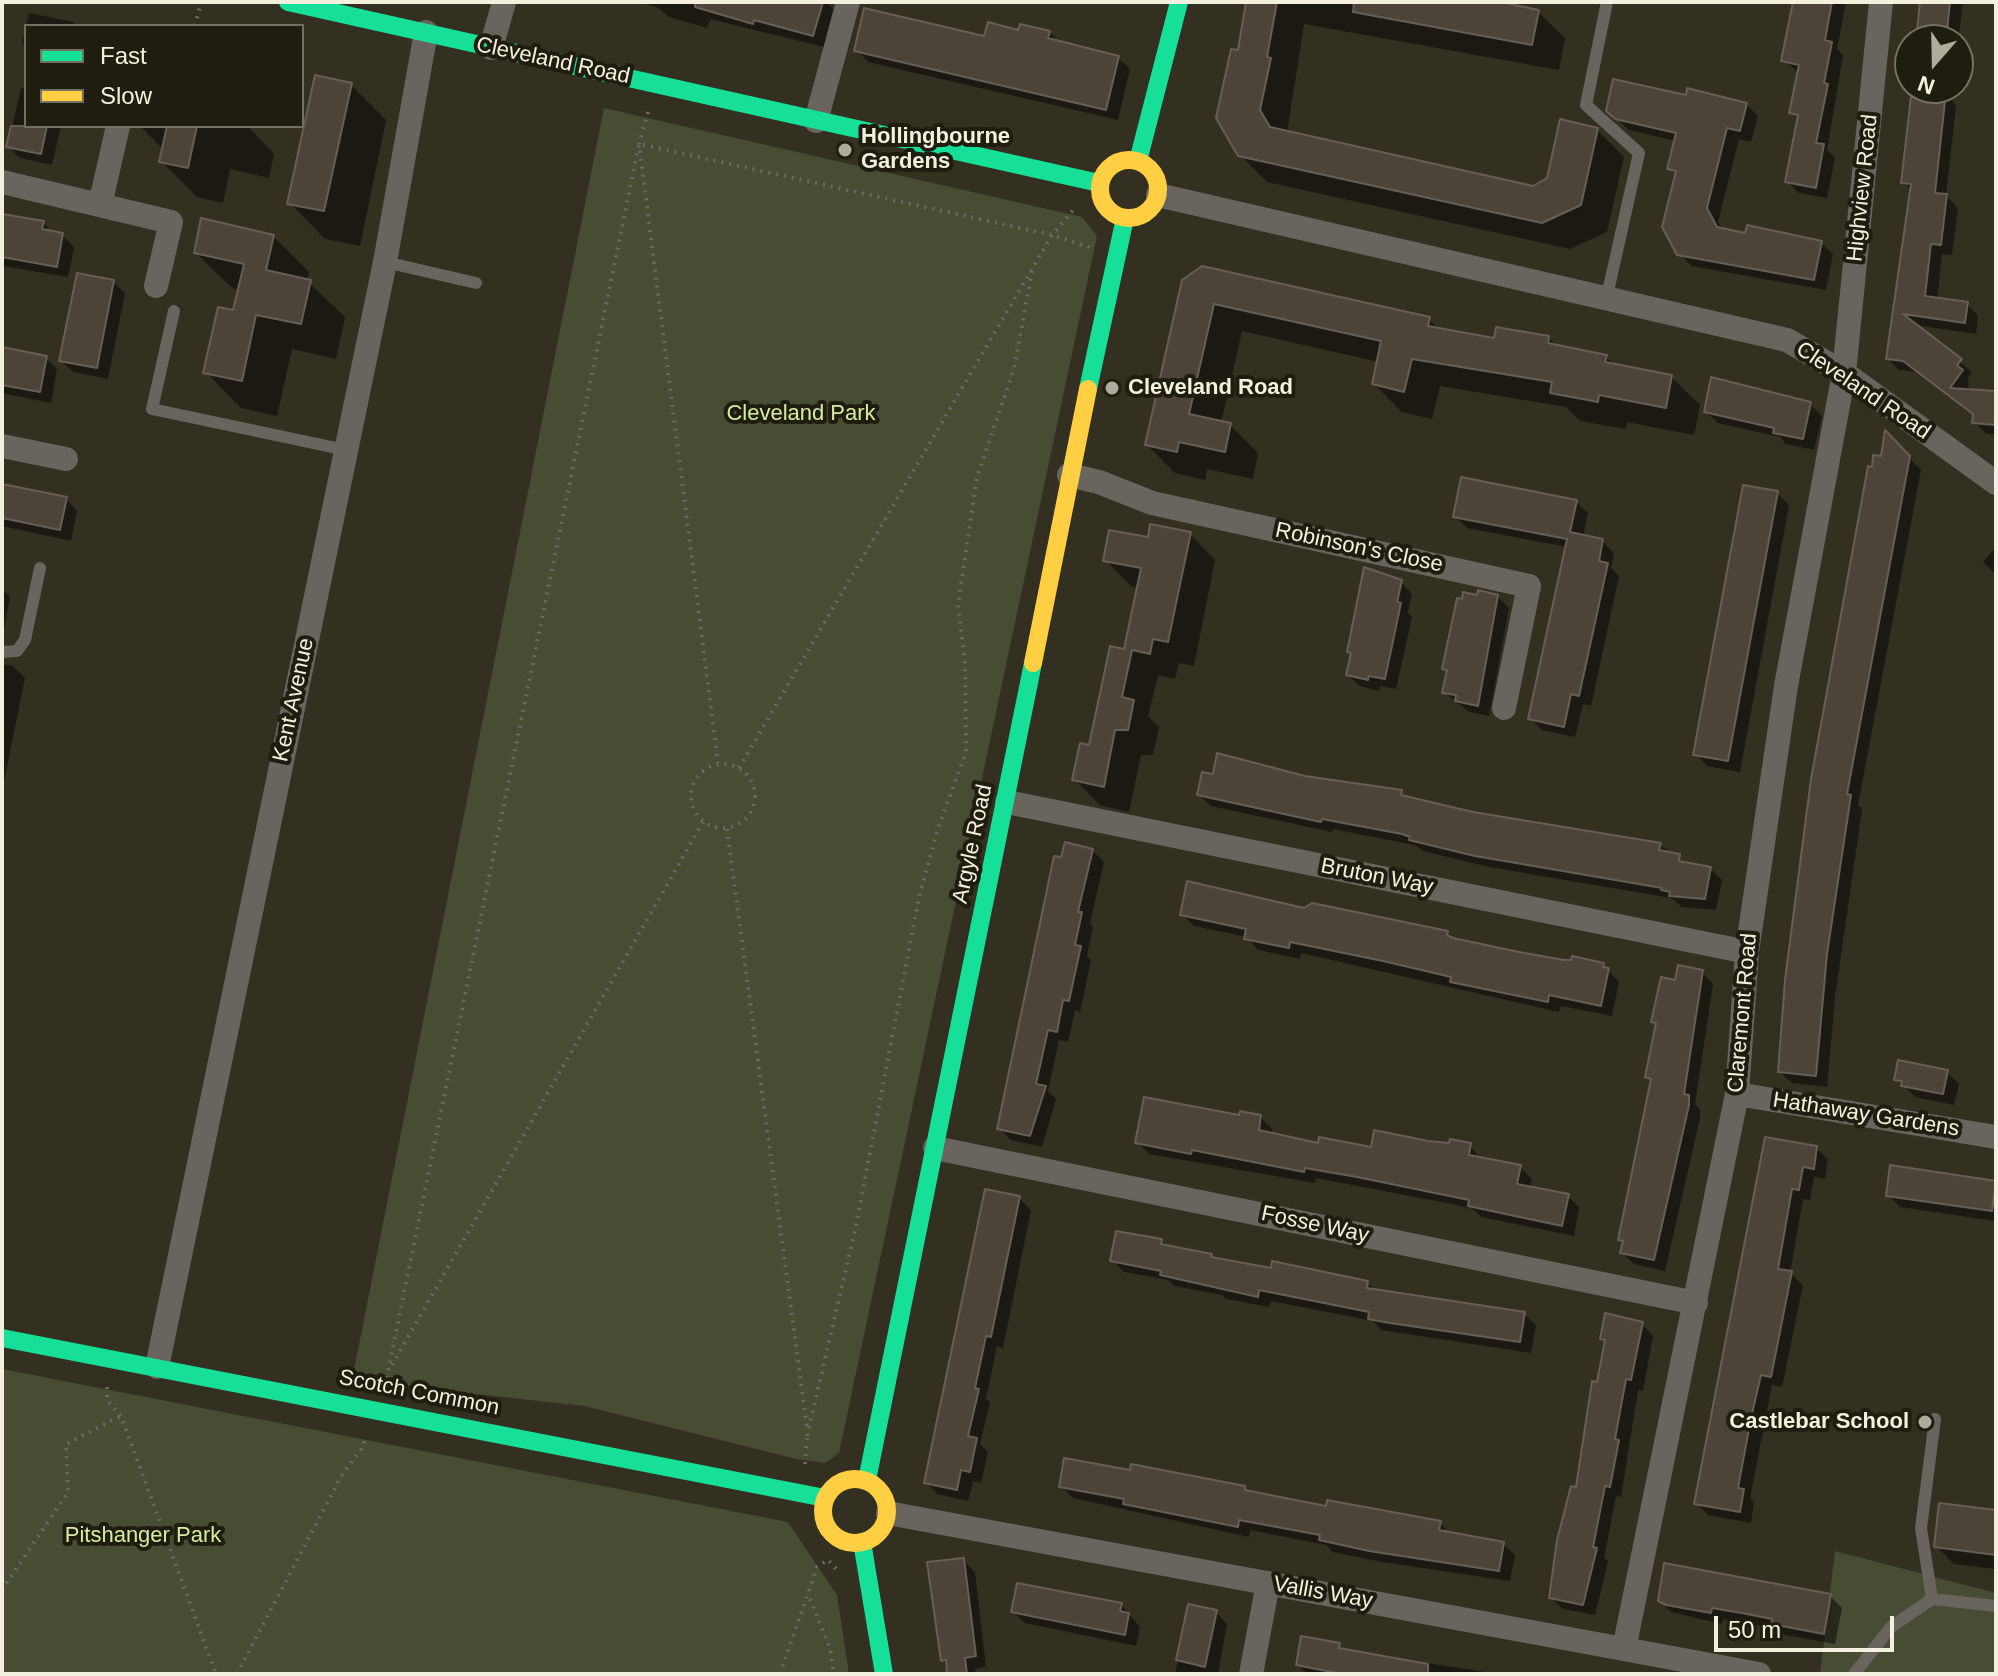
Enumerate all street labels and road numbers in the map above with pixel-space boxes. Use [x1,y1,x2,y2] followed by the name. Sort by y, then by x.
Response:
[474,32,632,90] street label: Cleveland Road
[1842,113,1884,263] street label: Highview Road
[1791,336,1935,446] street label: Cleveland Road
[1273,517,1445,579] street label: Robinson's Close
[268,636,320,764] street label: Kent Avenue
[948,782,998,906] street label: Argyle Road
[1318,853,1436,901] street label: Bruton Way
[1723,932,1763,1094] street label: Claremont Road
[1771,1087,1961,1143] street label: Hathaway Gardens
[1259,1201,1371,1249] street label: Fosse Way
[337,1365,501,1421] street label: Scotch Common
[1271,1571,1375,1615] street label: Vallis Way

